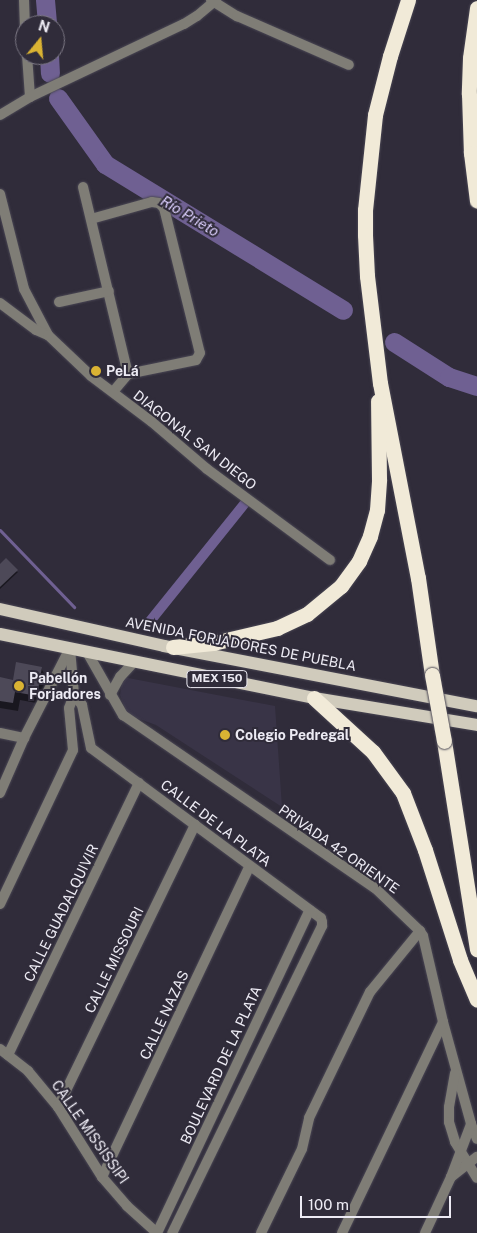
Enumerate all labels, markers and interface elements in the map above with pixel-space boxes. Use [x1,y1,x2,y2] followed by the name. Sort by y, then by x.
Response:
[15,15,65,65] north arrow
[37,17,52,36] text: N
[157,192,223,240] water label: Río Prieto
[106,363,139,379] place label: PeLá
[90,365,102,377] marker: PeLá
[130,387,260,493] street label: DIAGONAL SAN DIEGO
[124,613,358,675] street label: AVENIDA FORJADORES DE PUEBLA
[29,670,101,702] place label: Pabellón Forjadores
[186,670,248,689] road number: MEX 150
[13,680,25,692] marker: Pabellón Forjadores
[235,727,349,743] place label: Colegio Pedregal
[219,729,231,741] marker: Colegio Pedregal
[157,776,275,870] street label: CALLE DE LA PLATA
[275,801,403,897] street label: PRIVADA 42 ORIENTE
[20,841,102,985] street label: CALLE GUADALQUIVIR
[81,904,147,1016] street label: CALLE MISSOURI
[136,968,192,1062] street label: CALLE NAZAS
[177,983,265,1147] street label: BOULEVARD DE LA PLATA
[48,1077,132,1187] street label: CALLE MISSISSIPI
[302,1186,453,1218] scale bar
[308,1196,349,1213] text: 100 m

